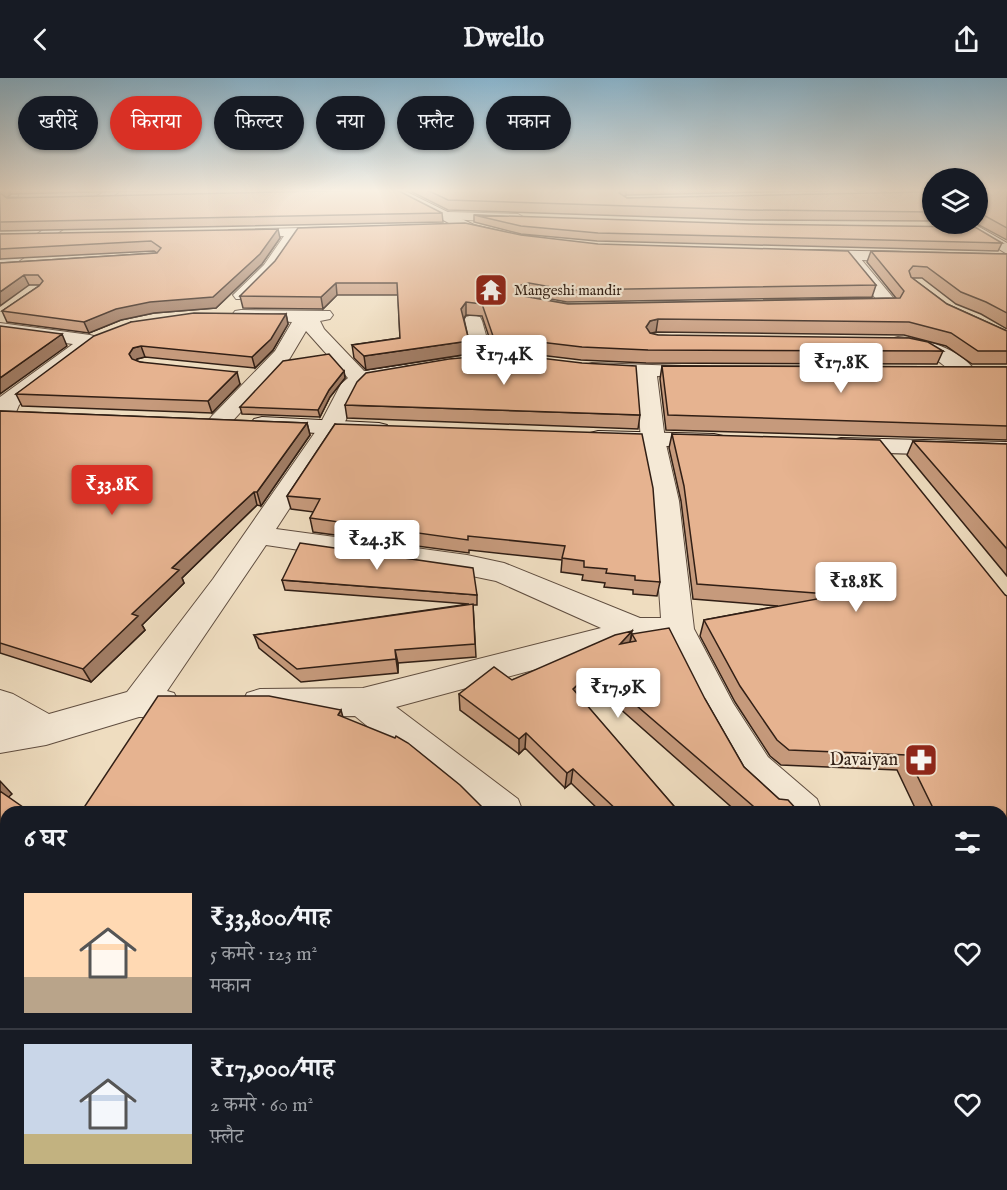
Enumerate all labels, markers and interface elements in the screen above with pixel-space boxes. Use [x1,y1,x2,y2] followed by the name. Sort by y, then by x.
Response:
[463,22,544,56] text: Dwello
[24,23,57,56] icon: back
[950,23,983,56] icon: share
[18,96,98,150] chip: खरीदें
[110,96,202,150] chip: किराया
[214,96,304,150] chip: फ़िल्टर
[316,96,385,150] chip: नया
[397,96,474,150] chip: फ़्लैट
[486,96,571,150] chip: मकान
[922,168,988,234] map controls
[922,168,988,234] button: layers
[473,272,509,308] temple icon: Mangeshi mandir
[514,281,622,300] place label: Mangeshi mandir
[455,335,553,386] pin: ₹17.4K
[476,342,532,367] text: ₹17.4K
[792,343,890,394] pin: ₹17.8K
[814,350,868,375] text: ₹17.8K
[63,465,161,516] pin: ₹33.8K
[86,472,138,497] text: ₹33.8K
[328,520,426,571] pin: ₹24.3K
[348,527,406,552] text: ₹24.3K
[807,562,905,613] pin: ₹18.8K
[829,569,883,594] text: ₹18.8K
[569,668,667,719] pin: ₹17.9K
[590,675,646,700] text: ₹17.9K
[903,742,939,778] pharmacy icon: Davaiyan
[829,749,898,772] place label: Davaiyan
[24,822,66,855] text: 6 घर
[951,826,984,859] icon: filters
[210,901,331,934] text: ₹33,800/माह
[72,917,144,989] icon: home
[951,937,984,970] icon: heart
[210,942,317,967] text: 5 कमरे · 123 m²
[210,974,251,999] text: मकान
[210,1052,334,1085] text: ₹17,900/माह
[72,1068,144,1140] icon: home
[951,1088,984,1121] icon: heart
[210,1093,313,1118] text: 2 कमरे · 60 m²
[210,1125,243,1150] text: फ़्लैट

